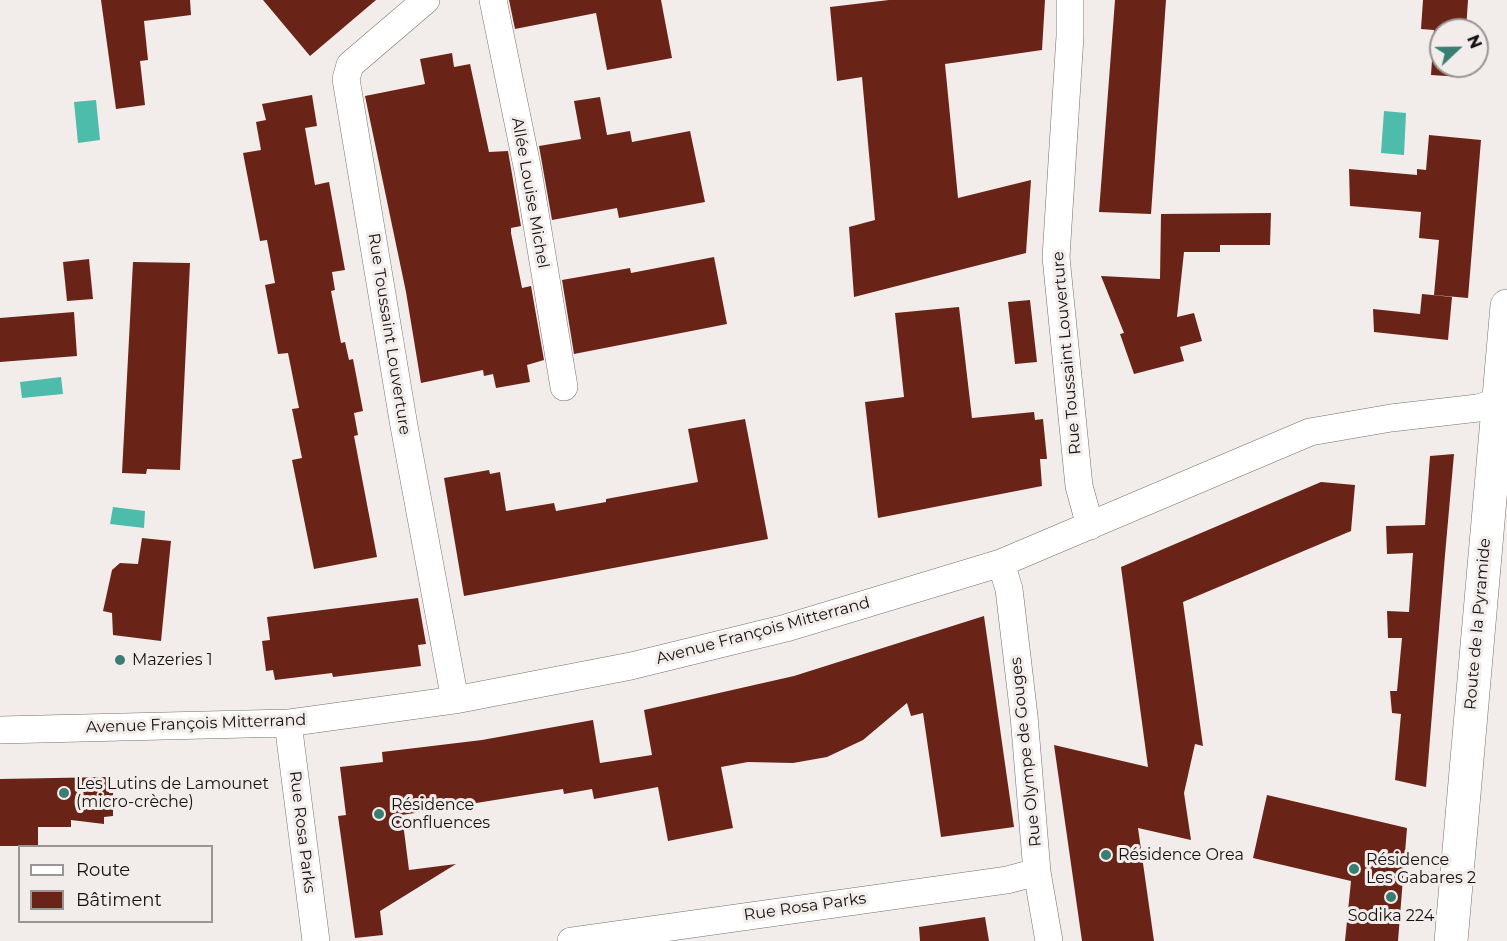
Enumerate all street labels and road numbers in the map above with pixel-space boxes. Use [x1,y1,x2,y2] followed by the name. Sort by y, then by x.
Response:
[507,116,553,270] street label: Allée Louise Michel
[364,232,414,436] street label: Rue Toussaint Louverture
[1049,251,1085,455] street label: Rue Toussaint Louverture
[1461,537,1495,711] street label: Route de la Pyramide
[654,593,872,669] street label: Avenue François Mitterrand
[1006,656,1046,848] street label: Rue Olympe de Gouges
[85,711,307,737] street label: Avenue François Mitterrand
[285,770,319,894] street label: Rue Rosa Parks
[743,889,867,925] street label: Rue Rosa Parks

